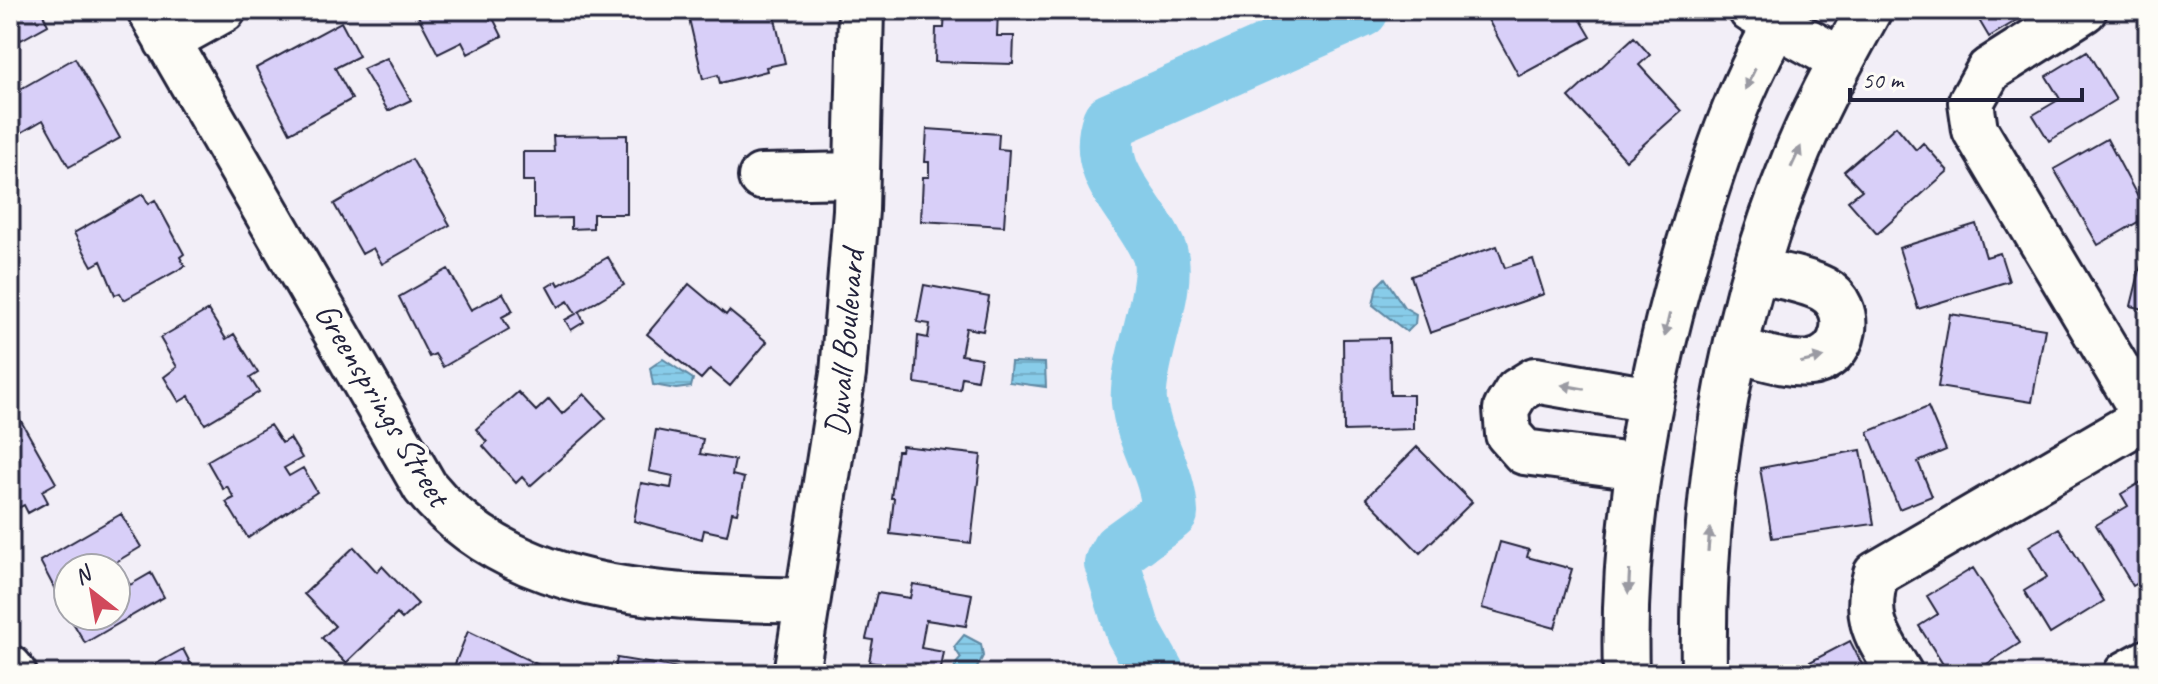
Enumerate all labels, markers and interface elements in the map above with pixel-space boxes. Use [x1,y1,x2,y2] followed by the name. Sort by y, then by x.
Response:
[1850,52,2082,102] scale bar
[1862,65,1905,95] text: 50 m
[1743,68,1757,91] one-way arrow
[1789,145,1803,168] one-way arrow
[814,243,874,438] street label: Duvall Boulevard
[305,294,463,517] street label: Greensprings Street
[1660,313,1672,338] one-way arrow
[1800,353,1825,366] one-way arrow
[1560,380,1585,392] one-way arrow
[1703,527,1716,552] one-way arrow
[52,552,132,632] north arrow
[69,558,98,591] text: N
[1622,570,1635,595] one-way arrow

